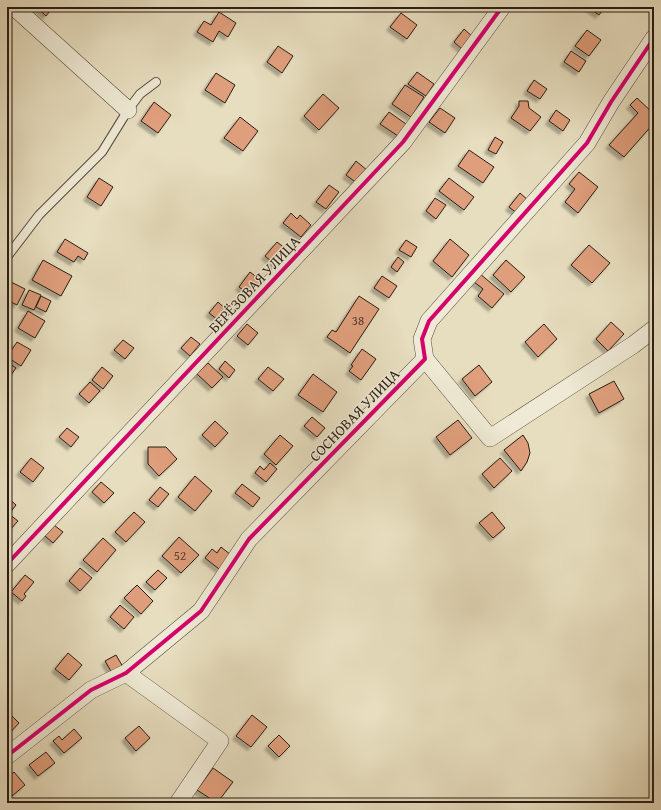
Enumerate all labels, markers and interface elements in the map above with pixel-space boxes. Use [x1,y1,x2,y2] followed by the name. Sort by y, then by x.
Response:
[203,231,305,337] street label: БЕРЁЗОВАЯ УЛИЦА
[352,311,364,330] house number: 38
[304,364,404,466] street label: СОСНОВАЯ УЛИЦА
[174,546,186,565] house number: 52

